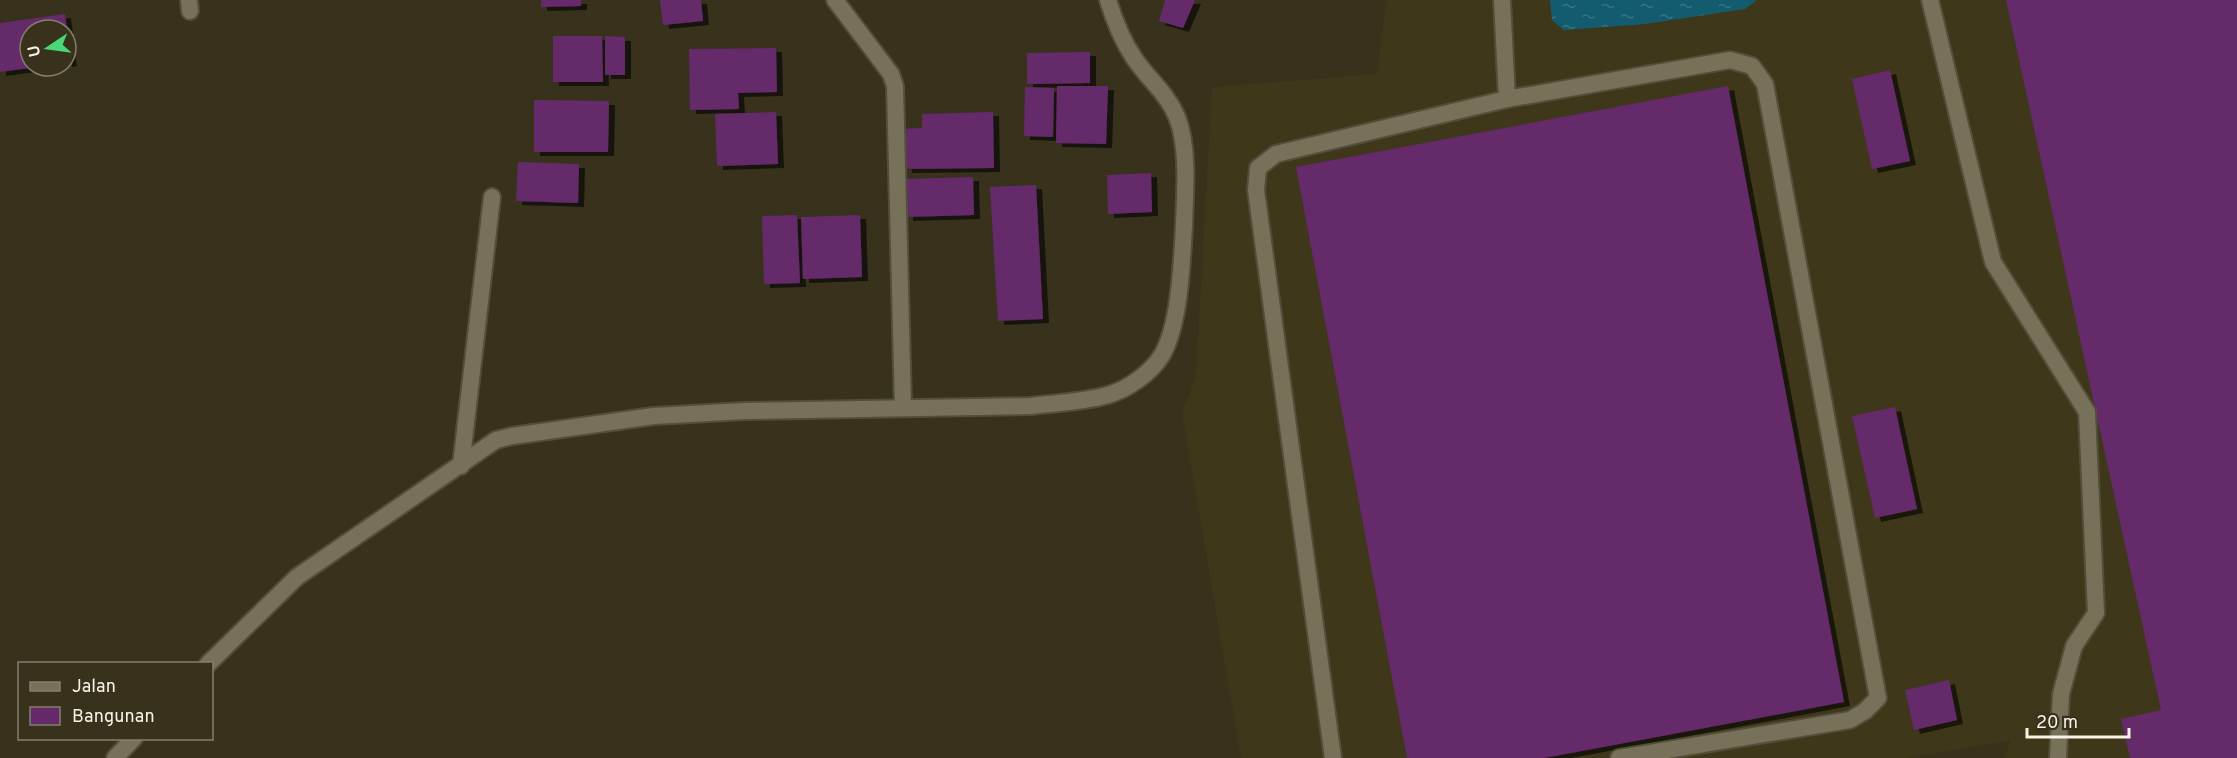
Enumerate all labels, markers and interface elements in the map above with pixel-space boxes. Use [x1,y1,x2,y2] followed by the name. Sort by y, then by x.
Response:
[18,18,78,78] north arrow
[24,43,46,59] text: U
[18,662,213,740] legend
[72,676,116,699] text: Jalan
[2027,701,2129,739] scale bar
[72,706,155,729] text: Bangunan
[2036,712,2078,735] text: 20 m

